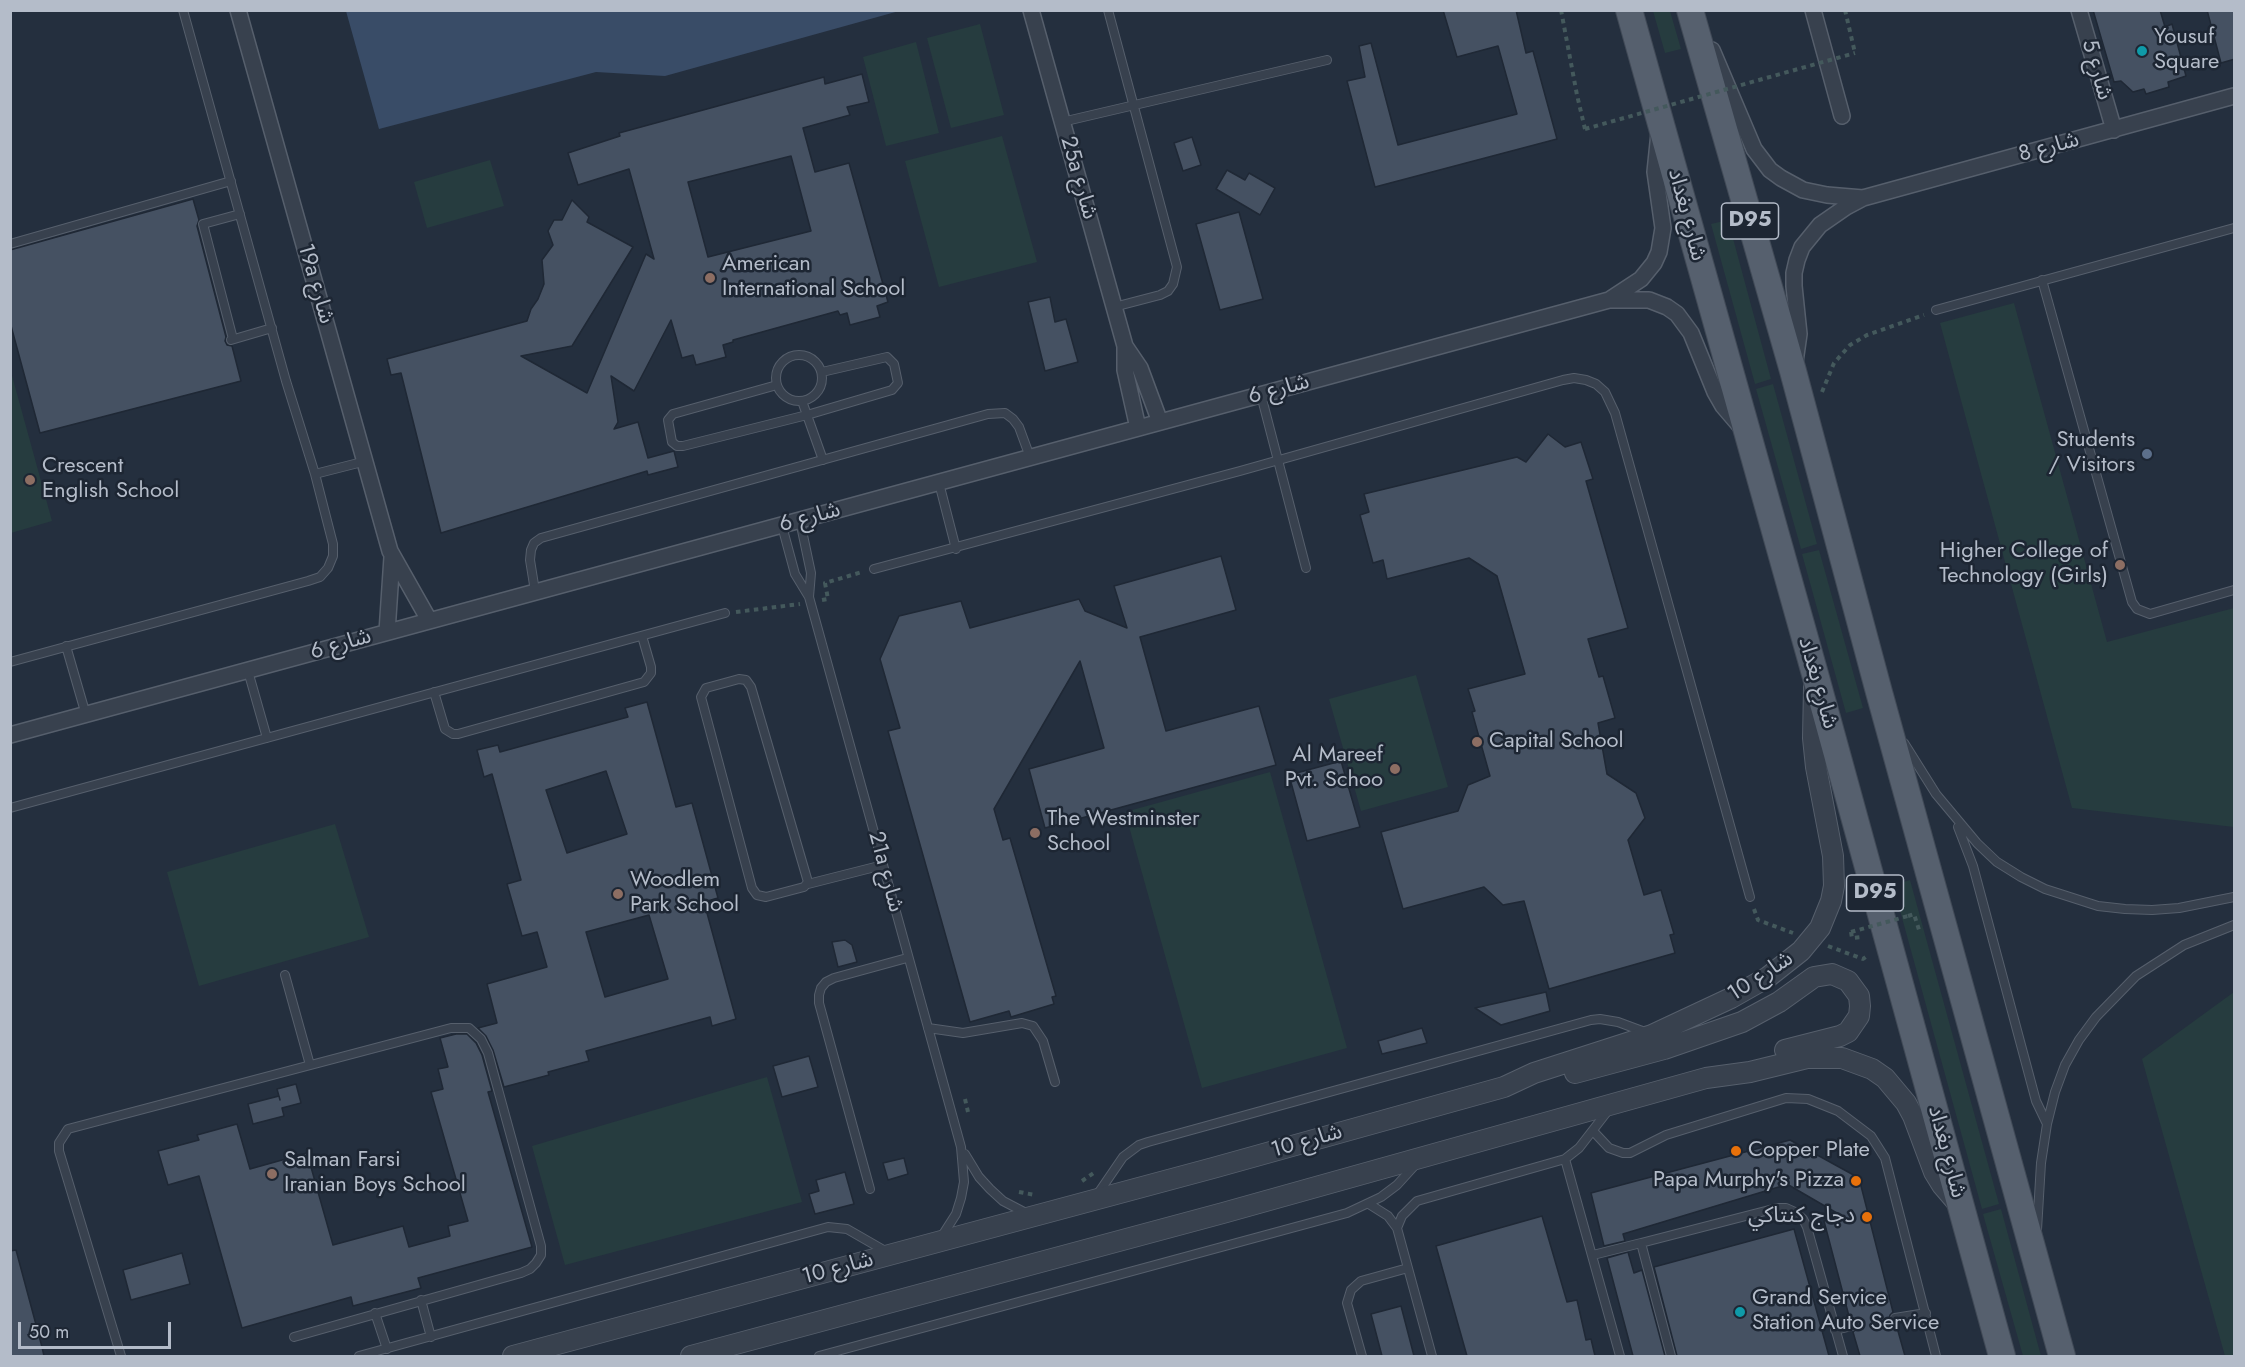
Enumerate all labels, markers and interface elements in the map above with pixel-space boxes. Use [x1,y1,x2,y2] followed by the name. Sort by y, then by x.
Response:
[2154,25,2219,76] place label: Yousuf Square
[2075,37,2117,103] street label: شارع 5
[2135,44,2149,58] marker: Yousuf Square
[2016,127,2082,169] street label: شارع 8
[1054,134,1102,222] street label: 25a شارع
[1661,166,1711,264] street label: شارع بغداد
[1722,203,1778,239] road number: D95
[291,241,339,327] street label: 19a شارع
[722,252,905,304] place label: American International School
[703,271,717,285] marker: American International School
[1246,369,1312,411] street label: شارع 6
[2049,428,2135,480] place label: Students / Visitors
[2140,447,2154,461] marker: Students / Visitors
[42,454,179,506] place label: Crescent English School
[23,473,37,487] marker: Crescent English School
[777,497,843,539] street label: شارع 6
[1939,539,2108,590] place label: Higher College of Technology (Girls)
[2113,558,2127,572] marker: Higher College of Technology (Girls)
[307,624,375,666] street label: شارع 6
[1791,634,1843,732] street label: شارع بغداد
[1489,729,1624,755] place label: Capital School
[1470,735,1484,749] marker: Capital School
[1285,743,1383,794] place label: Al Mareef Pvt. Schoo
[1388,762,1402,776] marker: Al Mareef Pvt. Schoo
[1047,807,1200,858] place label: The Westminster School
[1028,826,1042,840] marker: The Westminster School
[862,829,908,915] street label: 21a شارع
[630,868,739,920] place label: Woodlem Park School
[1846,875,1904,911] road number: D95
[611,887,625,901] marker: Woodlem Park School
[1723,946,1799,1008] street label: شارع 10
[1921,1103,1971,1201] street label: شارع بغداد
[1268,1119,1346,1165] street label: شارع 10
[1748,1138,1870,1164] place label: Copper Plate
[1729,1144,1743,1158] marker: Copper Plate
[284,1148,466,1200] place label: Salman Farsi Iranian Boys School
[265,1167,279,1181] marker: Salman Farsi Iranian Boys School
[1653,1168,1844,1194] place label: Papa Murphy's Pizza
[1849,1174,1863,1188] marker: Papa Murphy's Pizza
[1748,1204,1855,1230] place label: دجاج كنتاكي
[1860,1210,1874,1224] marker: دجاج كنتاكي
[800,1247,876,1291] street label: شارع 10
[1752,1286,1939,1338] place label: Grand Service Station Auto Service
[1733,1305,1747,1319] marker: Grand Service Station Auto Service
[21,1310,174,1348] scale bar
[29,1319,69,1345] text: 50 m

